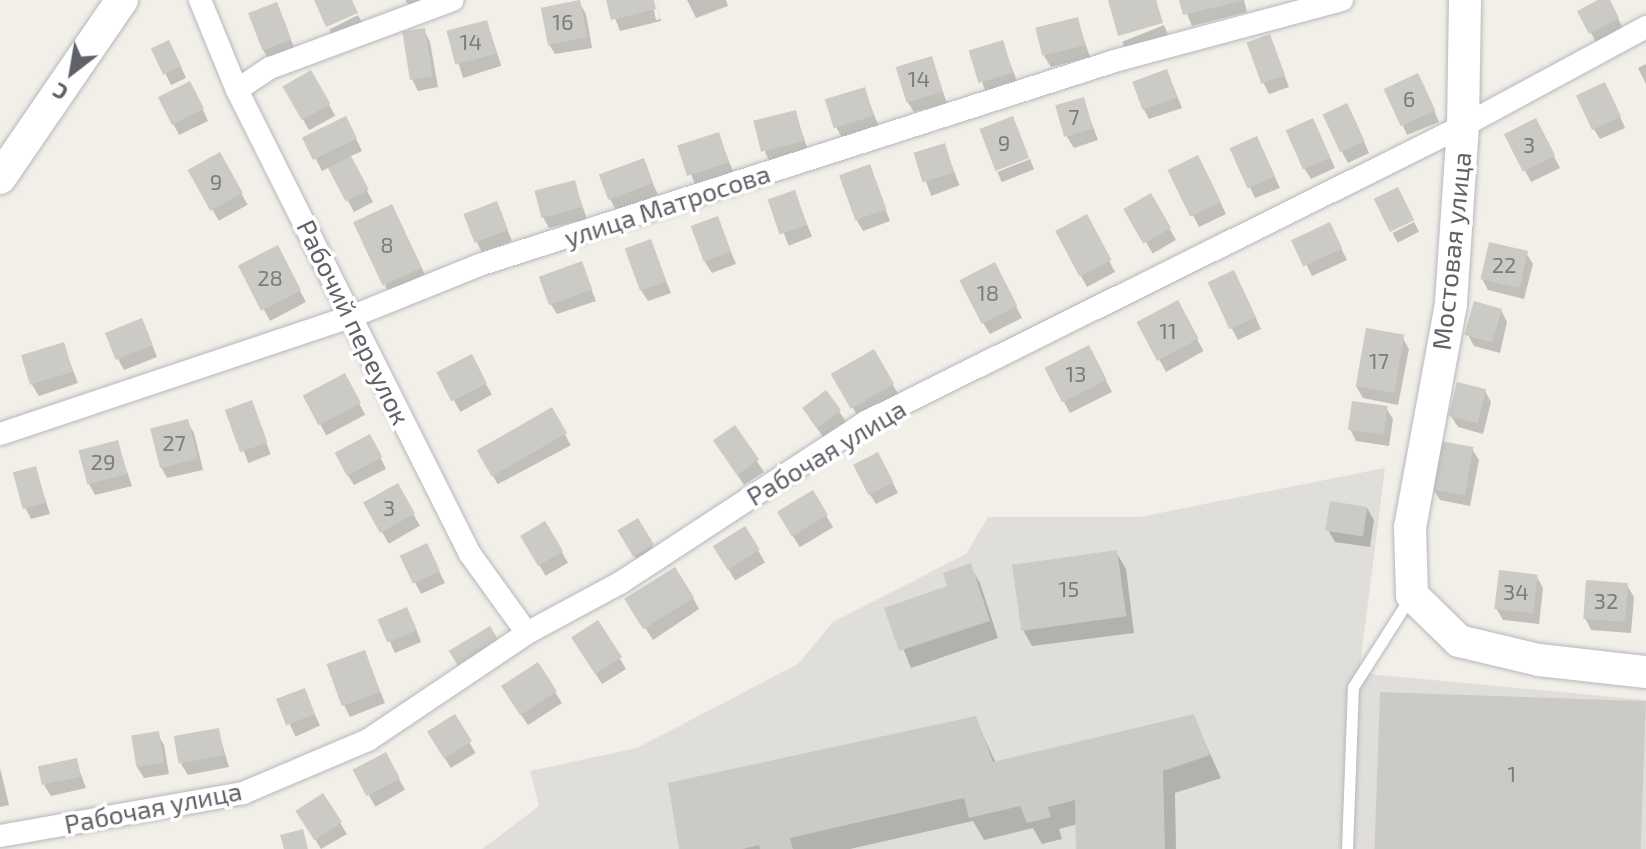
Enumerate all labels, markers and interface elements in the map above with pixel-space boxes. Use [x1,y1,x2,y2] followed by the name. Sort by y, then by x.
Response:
[552,9,574,35] house number: 16
[460,29,482,55] house number: 14
[32,32,112,112] north arrow
[908,66,930,92] house number: 14
[47,78,72,107] text: С
[1403,86,1415,112] house number: 6
[1068,104,1080,130] house number: 7
[998,130,1010,156] house number: 9
[1523,132,1535,158] house number: 3
[1425,150,1477,352] street label: Мостовая улица
[560,157,774,253] street label: улица Матросова
[210,169,222,195] house number: 9
[291,214,417,430] street label: Рабочий переулок
[380,232,394,258] house number: 8
[1492,252,1516,278] house number: 22
[257,265,283,291] house number: 28
[977,280,999,306] house number: 18
[1159,318,1177,344] house number: 11
[1369,348,1389,374] house number: 17
[1066,361,1086,387] house number: 13
[741,392,911,512] street label: Рабочая улица
[162,430,186,456] house number: 27
[91,449,115,475] house number: 29
[383,495,395,521] house number: 3
[1059,576,1079,602] house number: 15
[1503,579,1529,605] house number: 34
[1594,588,1618,614] house number: 32
[1508,761,1516,787] house number: 1
[62,774,244,840] street label: Рабочая улица

